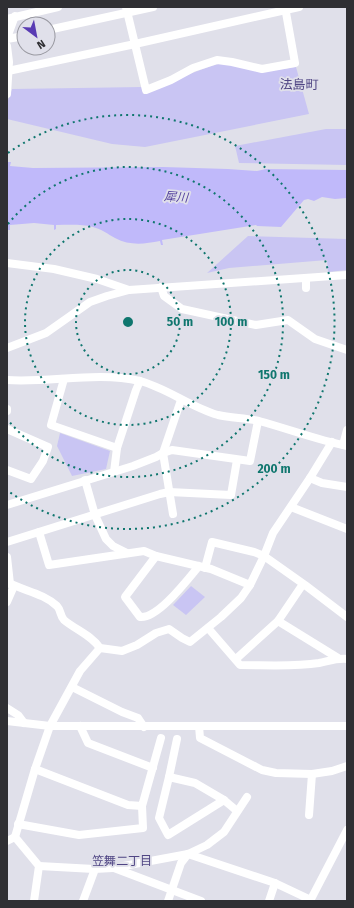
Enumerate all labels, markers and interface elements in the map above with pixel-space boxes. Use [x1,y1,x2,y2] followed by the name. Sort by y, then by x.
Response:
[16,16,56,56] north arrow
[34,37,48,52] text: N
[279,77,319,92] district label: 法島町
[164,189,190,205] water label: 犀川
[121,315,135,329] centre of rings
[167,315,193,329] text: 50 m
[215,315,247,329] text: 100 m
[258,368,290,382] text: 150 m
[257,462,291,476] text: 200 m
[92,854,152,868] district label: 笠舞二丁目

